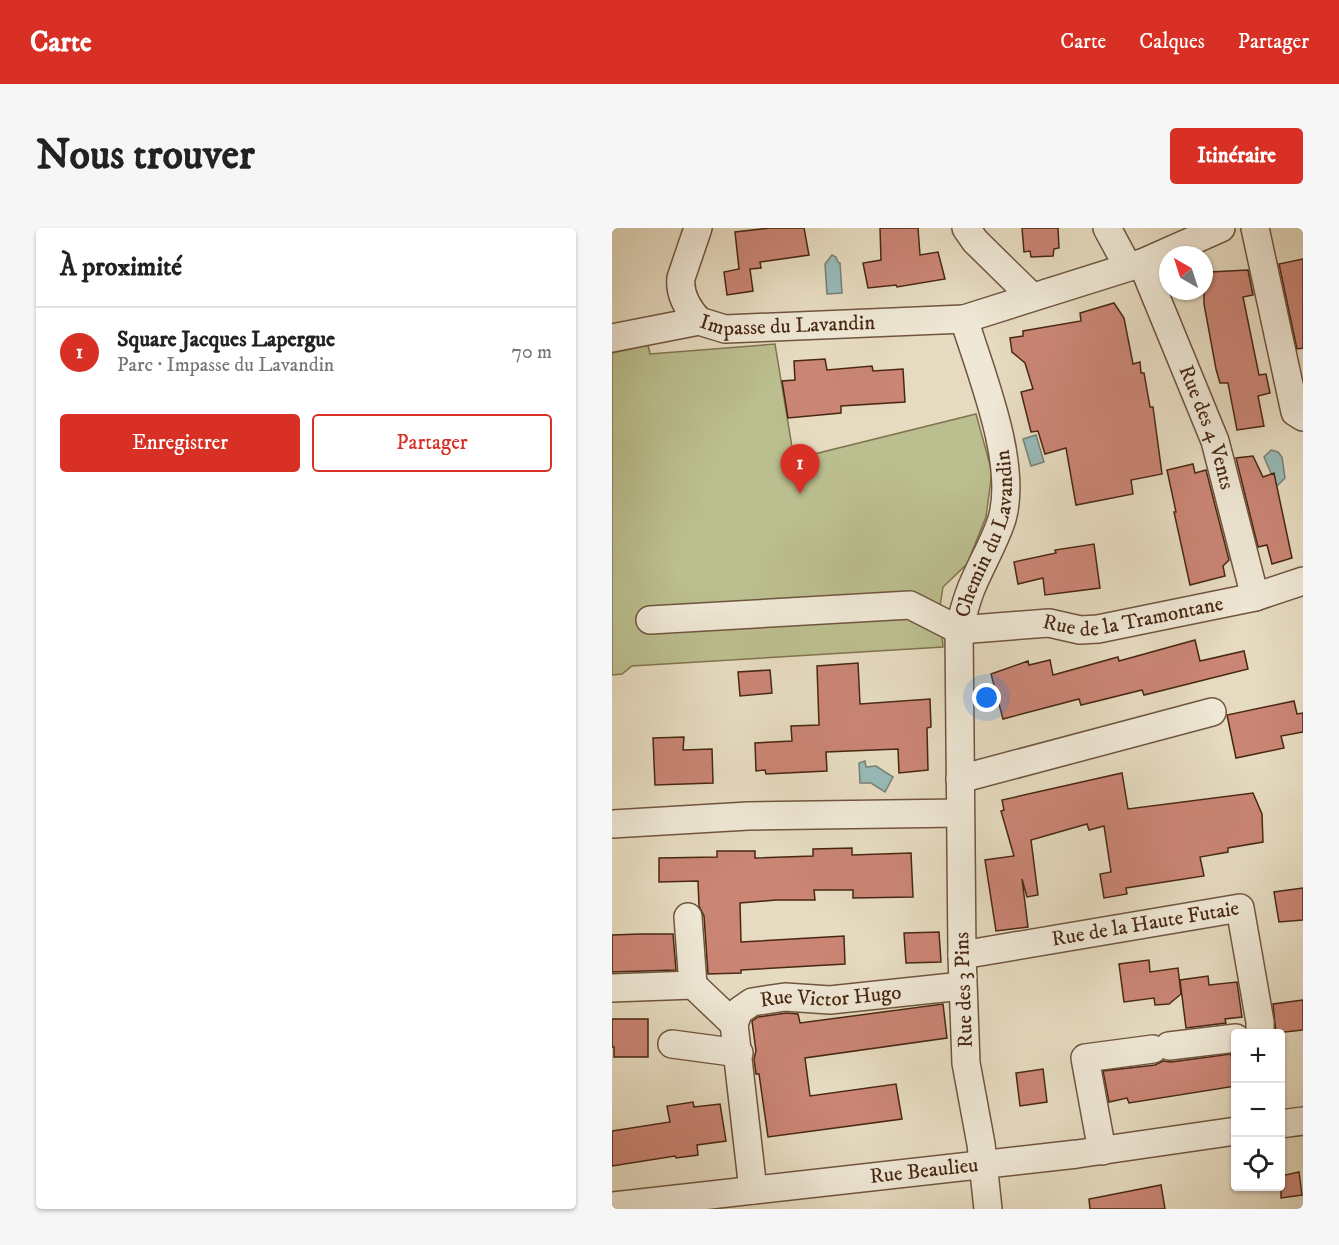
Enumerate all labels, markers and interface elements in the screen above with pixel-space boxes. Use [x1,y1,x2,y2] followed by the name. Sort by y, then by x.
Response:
[30,25,92,60] text: Carte
[1060,29,1106,55] text: Carte
[1139,29,1205,55] text: Calques
[1238,29,1309,55] text: Partager
[1170,128,1303,184] button: Itinéraire
[36,130,255,182] text: Nous trouver
[1159,246,1213,300] north arrow
[60,251,182,284] text: À proximité
[696,309,876,342] street label: Impasse du Lavandin
[117,326,335,353] text: Square Jacques Lapergue
[76,340,83,365] text: 1
[511,340,552,365] text: 70 m
[117,353,334,378] text: Parc · Impasse du Lavandin
[1172,362,1240,492] street label: Rue des 4 Vents
[60,414,300,472] button: Enregistrer
[312,414,552,472] button: Partager
[780,444,819,494] pin: 1
[950,448,1019,620] street label: Chemin du Lavandin
[1040,591,1226,643] street label: Rue de la Tramontane
[972,683,1001,712] your location
[1050,895,1241,953] street label: Rue de la Haute Futaie
[949,932,979,1048] street label: Rue des 3 Pins
[758,980,903,1014] street label: Rue Victor Hugo
[1231,1029,1285,1191] map controls
[1231,1029,1285,1083] button: +
[1231,1083,1285,1137] button: −
[1231,1137,1285,1191] button: locate
[868,1152,980,1190] street label: Rue Beaulieu

